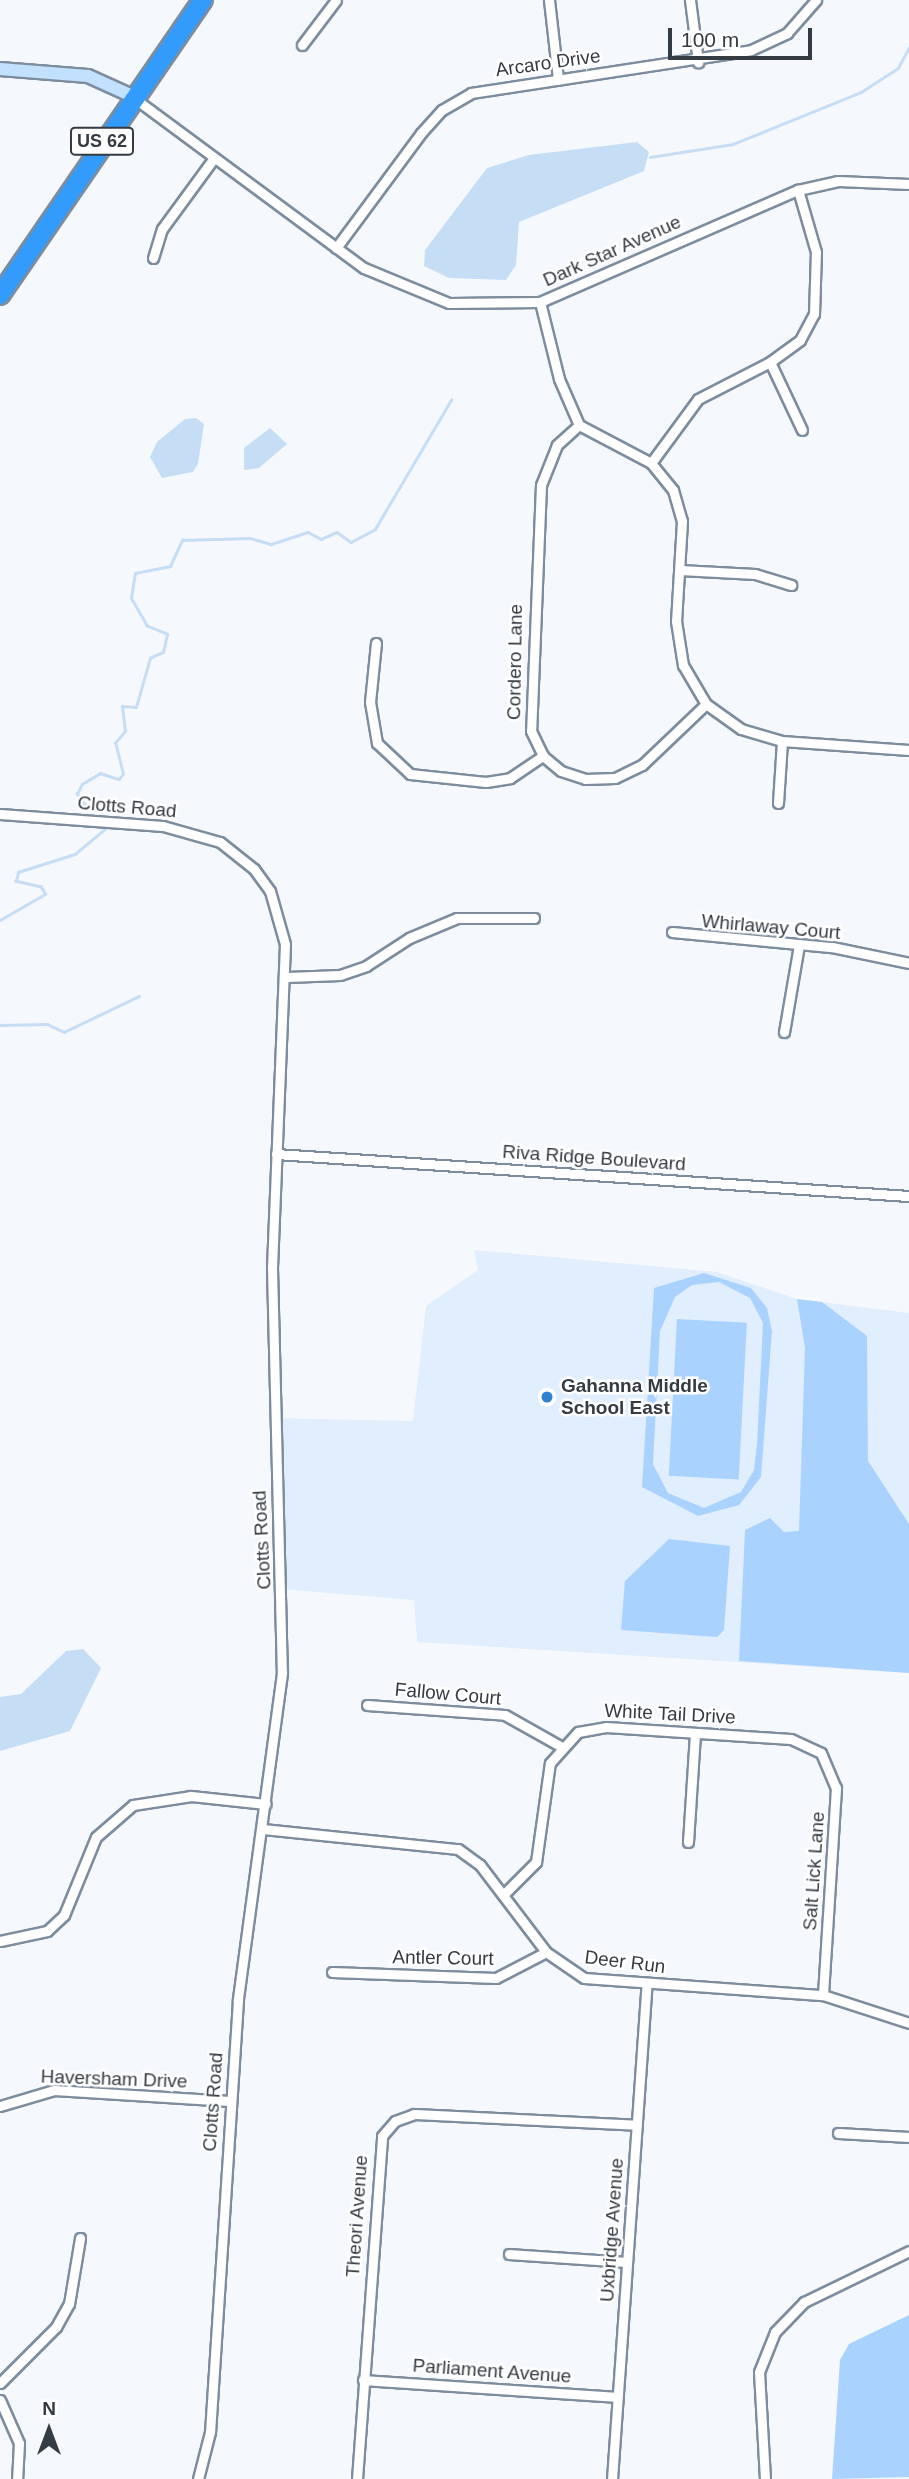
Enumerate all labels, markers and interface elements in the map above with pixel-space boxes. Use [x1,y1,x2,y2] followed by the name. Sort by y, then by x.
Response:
[671,14,814,58] scale bar
[681,28,739,51] text: 100 m
[494,44,602,82] street label: Arcaro Drive
[69,126,135,156] road number: US 62
[539,210,685,292] street label: Dark Star Avenue
[503,604,527,720] street label: Cordero Lane
[77,791,177,823] street label: Clotts Road
[701,910,841,944] street label: Whirlaway Court
[502,1140,686,1176] street label: Riva Ridge Boulevard
[561,1375,708,1419] place label: Gahanna Middle School East
[539,1389,555,1405] marker: Gahanna Middle School East
[248,1490,276,1590] street label: Clotts Road
[394,1678,502,1710] street label: Fallow Court
[604,1699,736,1729] street label: White Tail Drive
[798,1811,830,1931] street label: Salt Lick Lane
[392,1946,494,1970] street label: Antler Court
[583,1946,667,1978] street label: Deer Run
[198,2052,228,2152] street label: Clotts Road
[40,2065,188,2093] street label: Haversham Drive
[341,2154,373,2278] street label: Theori Avenue
[596,2157,628,2303] street label: Uxbridge Avenue
[411,2354,573,2388] street label: Parliament Avenue
[14,2395,84,2465] north arrow
[42,2398,56,2419] text: N

